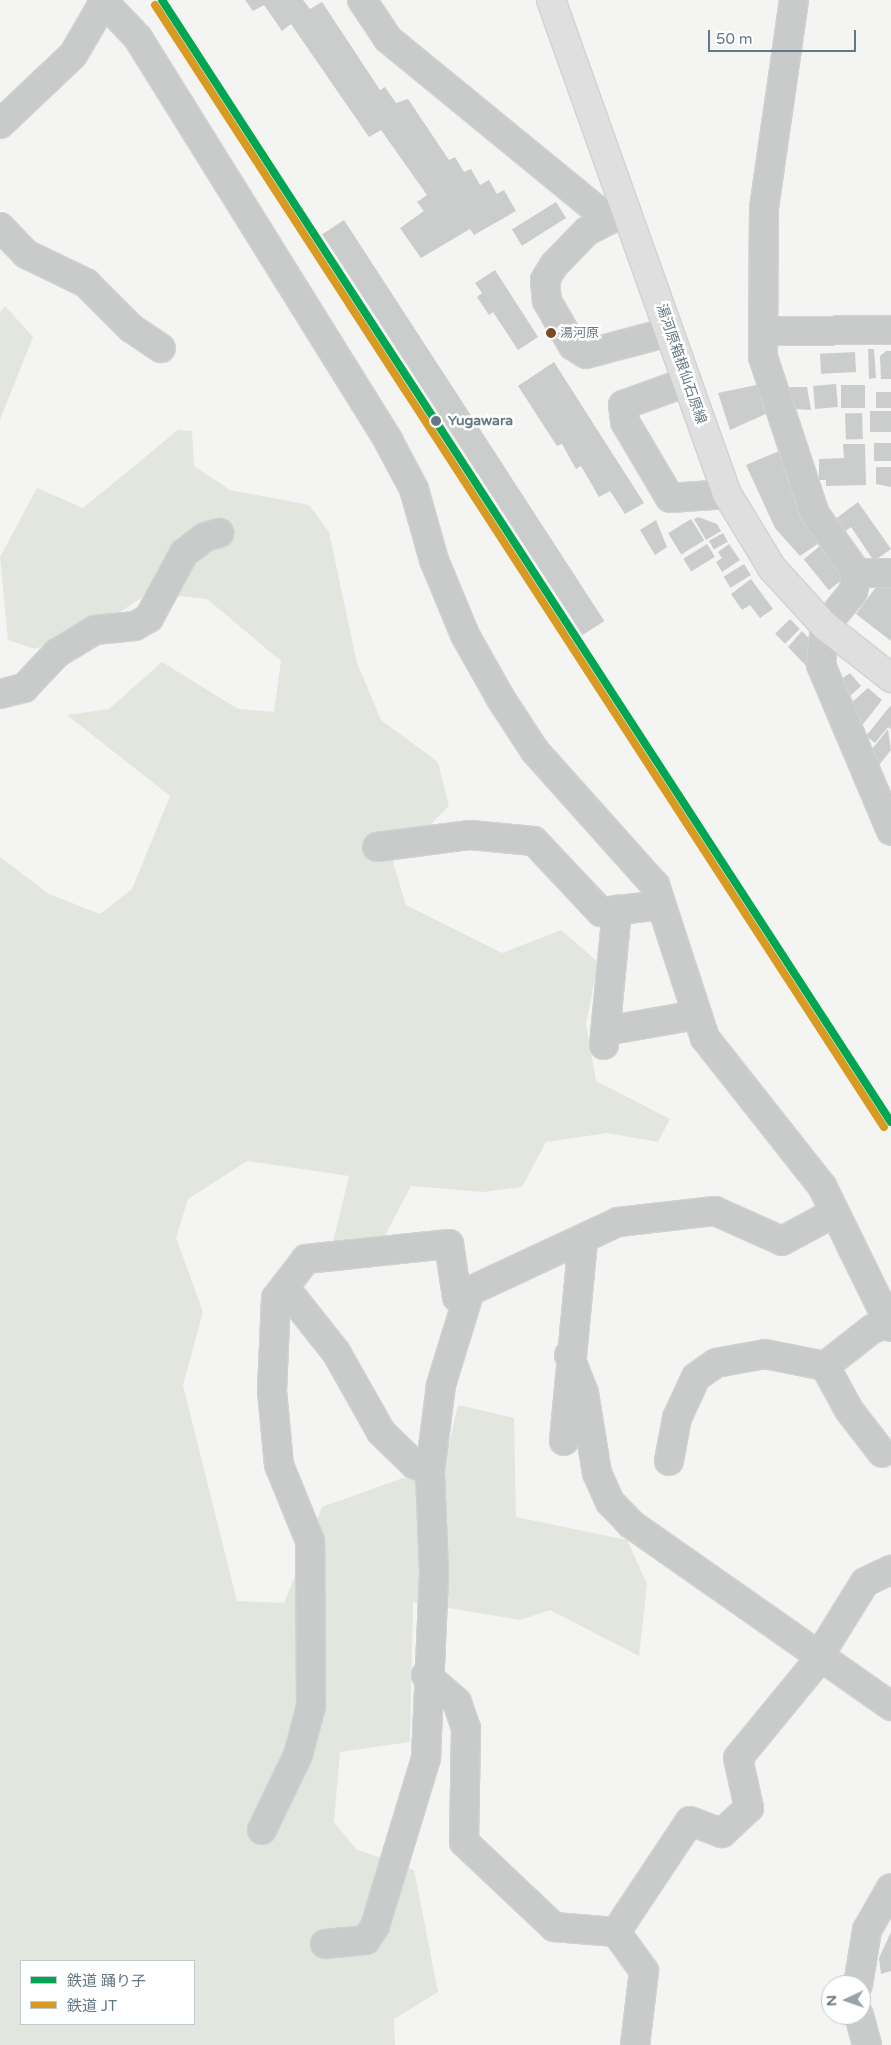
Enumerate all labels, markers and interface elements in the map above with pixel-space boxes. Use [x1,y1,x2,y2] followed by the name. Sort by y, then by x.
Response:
[711,20,858,52] scale bar
[716,30,753,48] text: 50 m
[653,302,709,426] street label: 湯河原箱根仙石原線
[560,325,599,341] place label: 湯河原
[546,328,556,338] marker: 湯河原
[427,412,445,430] marker: Yugawara
[448,413,513,429] place label: Yugawara
[20,1960,195,2025] legend
[67,1972,146,1990] text: 鉄道 踊り子
[821,1975,871,2025] north arrow
[823,1995,840,2007] text: N
[67,1997,117,2015] text: 鉄道 JT

